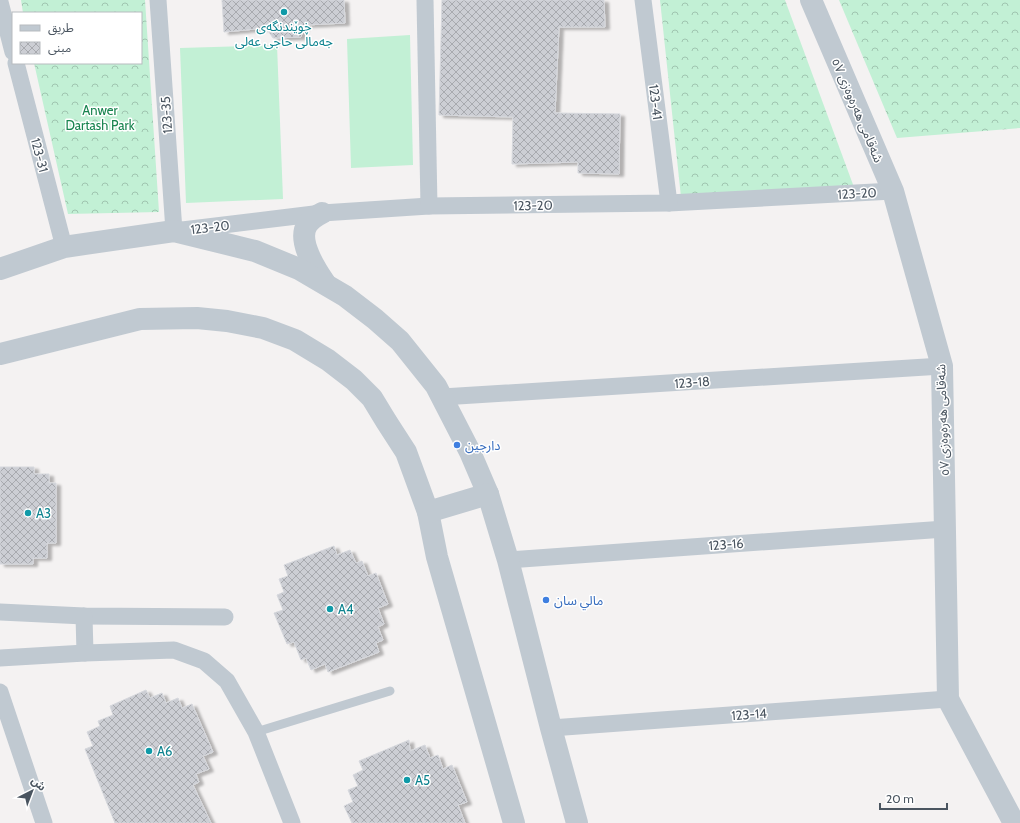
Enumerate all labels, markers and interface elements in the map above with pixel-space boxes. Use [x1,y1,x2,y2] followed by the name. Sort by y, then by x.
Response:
[279,7,289,17] marker: خوێندنگەی جەماڵی حاجی عەلی
[12,12,142,64] legend
[235,18,333,50] place label: خوێندنگەی جەماڵی حاجی عەلی
[48,20,74,36] text: طريق
[48,40,71,55] text: مبنى
[828,55,887,165] street label: شەقامی هەرەوەزی ٥٧
[646,83,666,121] street label: 123-41
[157,96,175,134] street label: 123-35
[65,102,135,133] park label: Anwer Dartash Park
[28,136,52,174] street label: 123-31
[837,184,877,202] street label: 123-20
[513,197,553,213] street label: 123-20
[190,217,230,237] street label: 123-20
[932,364,953,476] street label: شەقامی هەرەوەزی ٥٧
[674,373,710,391] street label: 123-18
[465,437,501,454] place label: دارجين
[452,440,462,450] marker: دارجين
[36,505,51,521] place label: A3
[23,508,33,518] marker: A3
[708,535,744,553] street label: 123-16
[554,592,604,611] place label: مالي سان
[541,595,551,605] marker: مالي سان
[338,601,354,617] place label: A4
[325,604,335,614] marker: A4
[731,705,768,723] street label: 123-14
[157,743,172,759] place label: A6
[144,746,154,756] marker: A6
[12,771,52,811] north arrow
[415,772,430,788] place label: A5
[28,773,49,794] text: ش
[402,775,412,785] marker: A5
[880,785,947,811] scale bar
[886,791,914,806] text: 20 m

